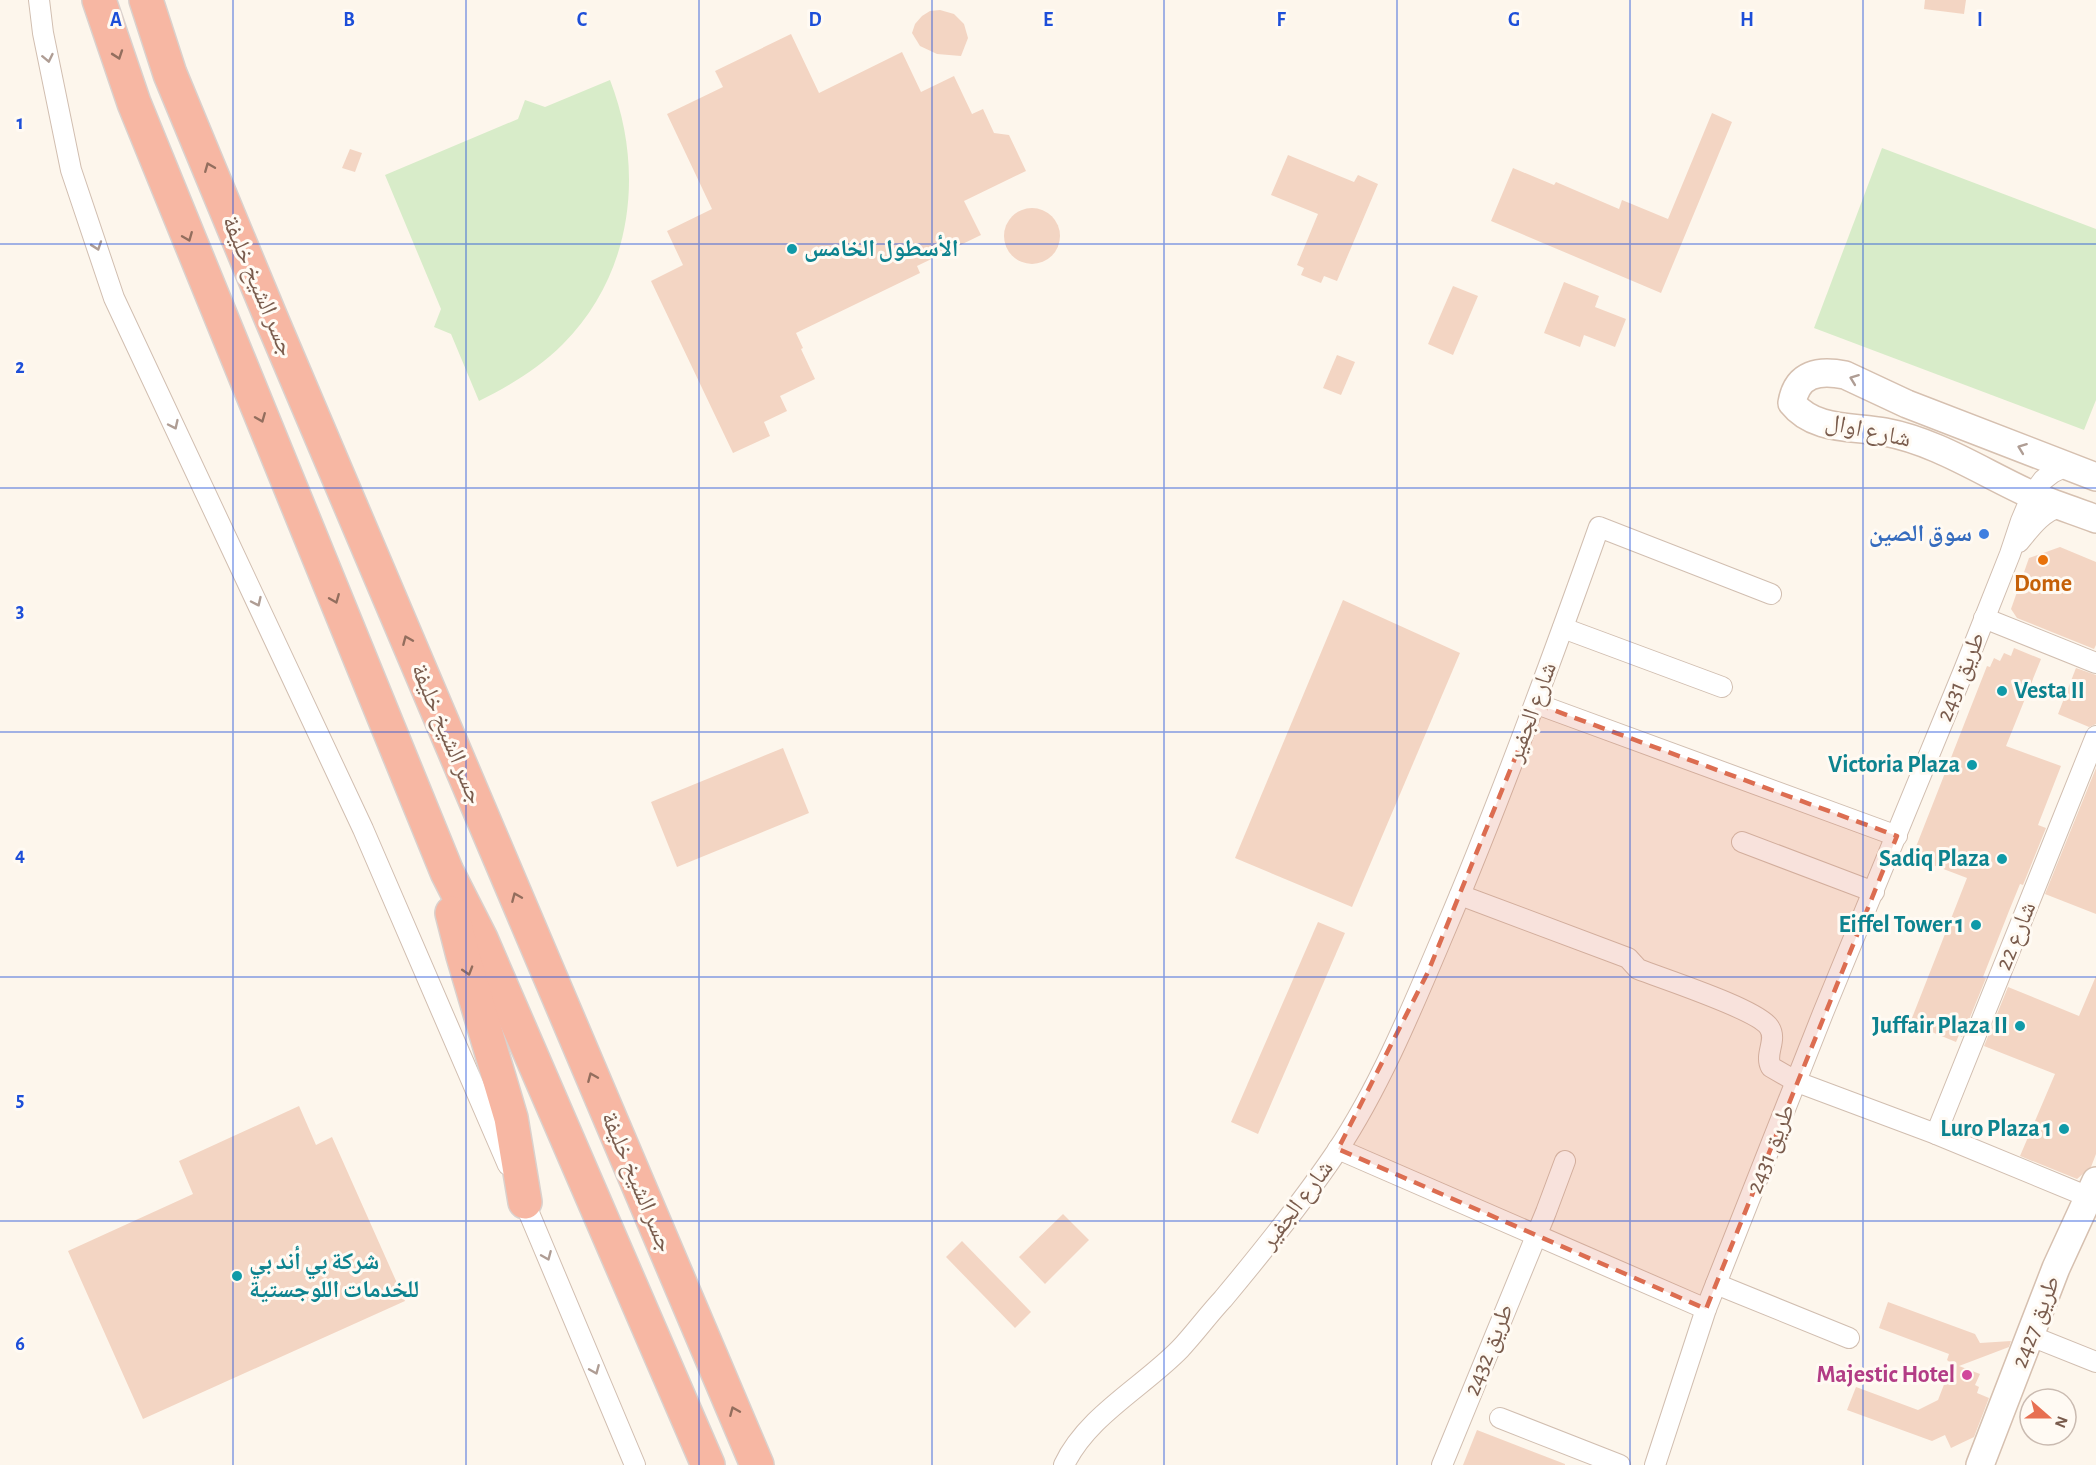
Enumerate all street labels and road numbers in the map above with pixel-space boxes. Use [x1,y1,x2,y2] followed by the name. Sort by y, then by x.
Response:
[216,212,298,361] street label: جسر الشيخ خليفة
[1823,410,1913,454] street label: شارع اوال
[1932,629,1991,725] street label: طريق 2431
[1503,659,1563,767] street label: شارع الجفير
[405,660,487,809] street label: جسر الشيخ خليفة
[1991,898,2042,974] street label: شارع 22
[1742,1101,1801,1197] street label: طريق 2431
[595,1108,677,1257] street label: جسر الشيخ خليفة
[1256,1156,1339,1256] street label: شارع الجفير
[2007,1273,2065,1372] street label: طريق 2427
[1460,1301,1519,1400] street label: طريق 2432

